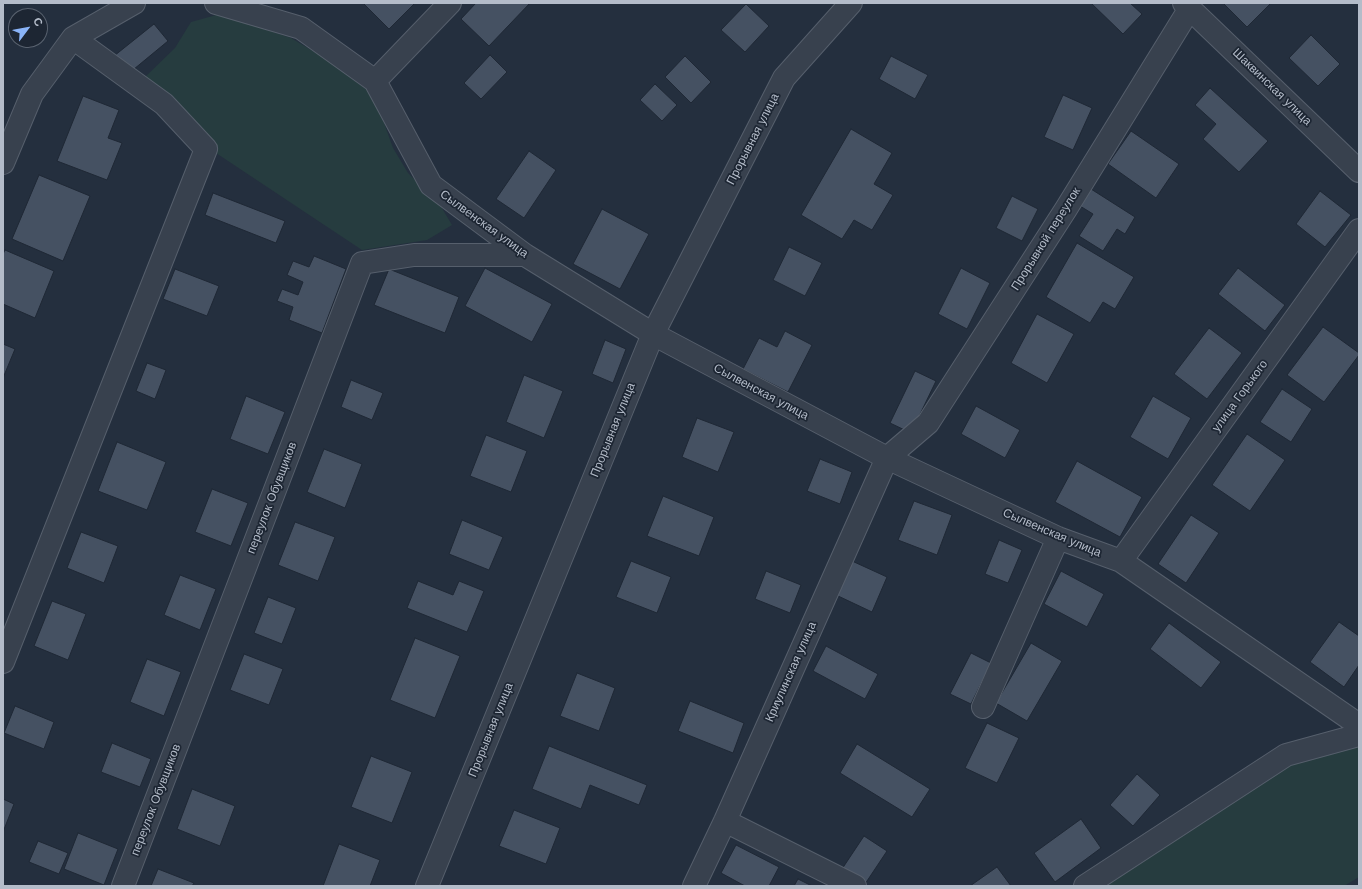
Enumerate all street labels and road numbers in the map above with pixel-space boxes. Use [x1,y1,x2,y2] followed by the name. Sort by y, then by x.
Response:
[1229,46,1315,128] street label: Шаквинская улица
[724,91,782,187] street label: Прорывная улица
[1008,185,1084,293] street label: Прорывной переулок
[437,187,531,261] street label: Сылвенская улица
[1209,357,1271,435] street label: улица Горького
[711,361,811,423] street label: Сылвенская улица
[587,381,639,479] street label: Прорывная улица
[244,440,300,556] street label: переулок Обувщиков
[1001,506,1103,560] street label: Сылвенская улица
[762,620,820,724] street label: Криулинская улица
[465,681,517,779] street label: Прорывная улица
[128,742,184,858] street label: переулок Обувщиков

